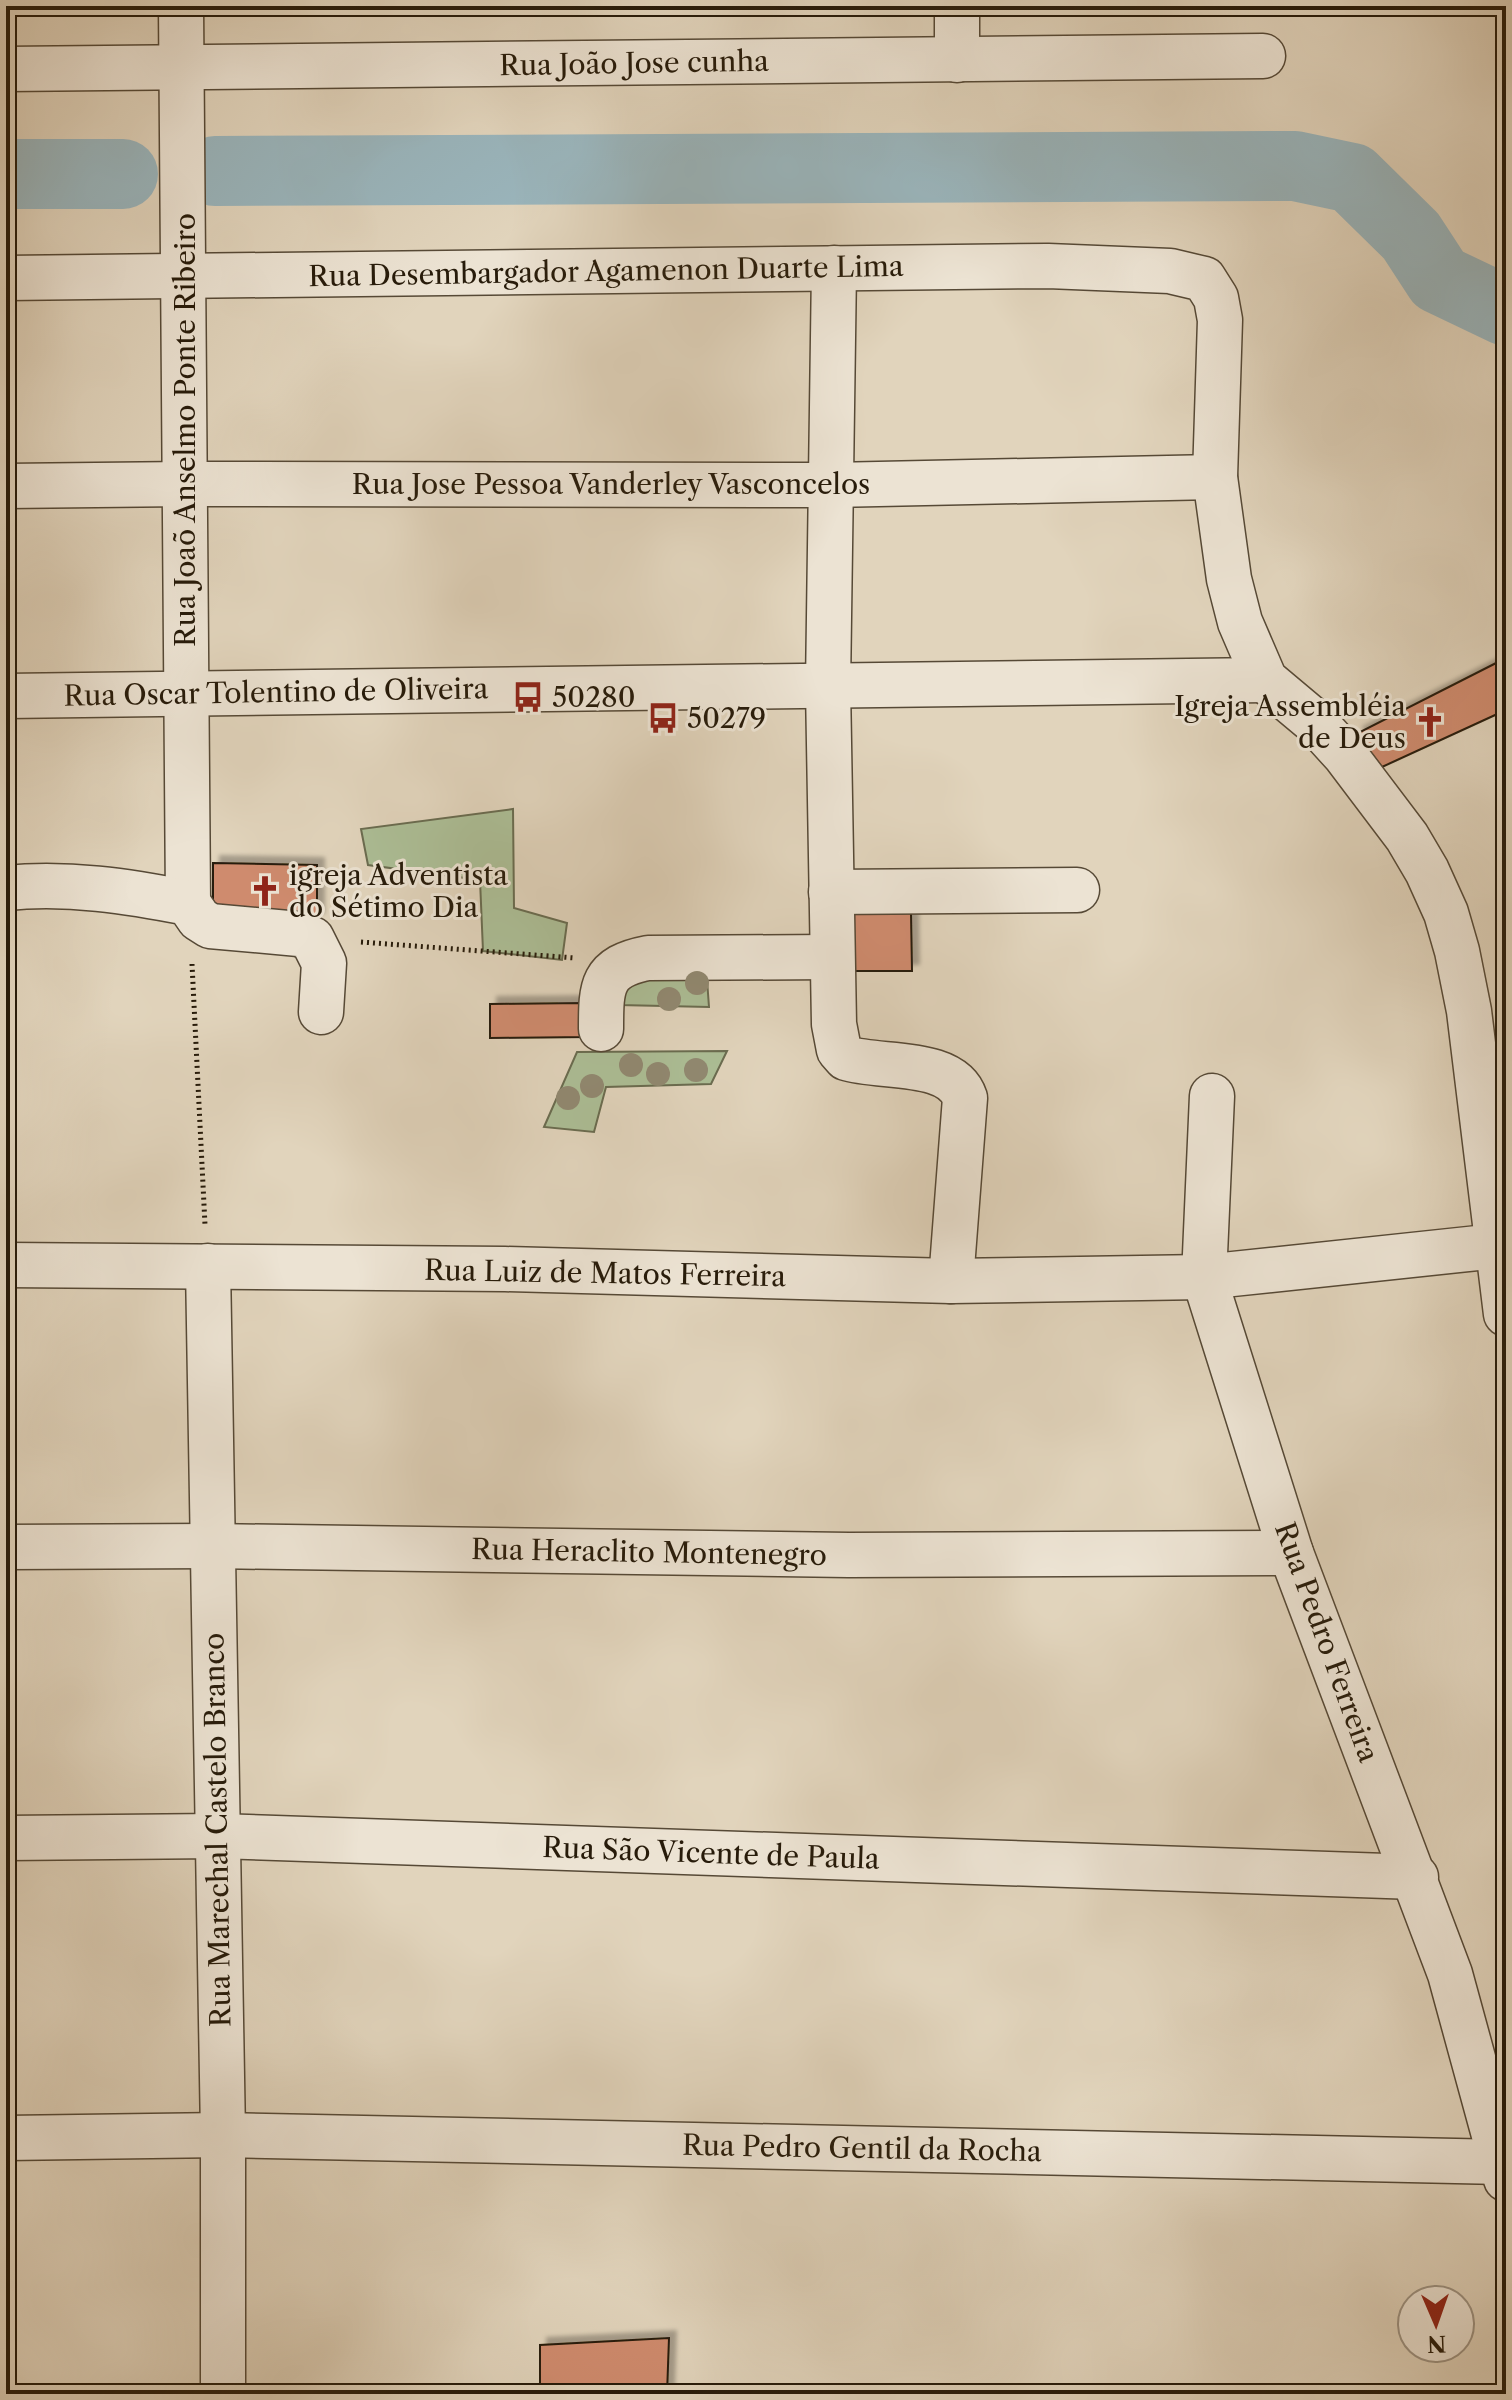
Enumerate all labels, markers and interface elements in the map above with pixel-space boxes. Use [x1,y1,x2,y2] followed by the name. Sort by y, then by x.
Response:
[499,44,769,82] street label: Rua João Jose cunha
[168,213,202,647] street label: Rua Joaõ Anselmo Ponte Ribeiro
[308,249,904,293] street label: Rua Desembargador Agamenon Duarte Lima
[352,467,870,501] street label: Rua Jose Pessoa Vanderley Vasconcelos
[63,671,489,713] street label: Rua Oscar Tolentino de Oliveira
[511,680,545,714] bus stop icon: 50280
[552,680,635,714] place label: 50280
[1174,689,1406,755] place label: Igreja Assembléia de Deus
[646,701,680,735] bus stop icon: 50279
[687,701,766,735] place label: 50279
[1413,705,1447,739] church icon: Igreja Assembléia de Deus
[289,858,508,924] place label: igreja Adventista do Sétimo Dia
[248,874,282,908] church icon: igreja Adventista do Sétimo Dia
[424,1253,786,1293] street label: Rua Luiz de Matos Ferreira
[1268,1517,1386,1767] street label: Rua Pedro Ferreira
[471,1532,827,1572] street label: Rua Heraclito Montenegro
[197,1632,237,2028] street label: Rua Marechal Castelo Branco
[542,1830,881,1876] street label: Rua São Vicente de Paula
[682,2128,1042,2168] street label: Rua Pedro Gentil da Rocha
[1396,2284,1476,2364] north arrow
[1427,2330,1447,2357] text: N

